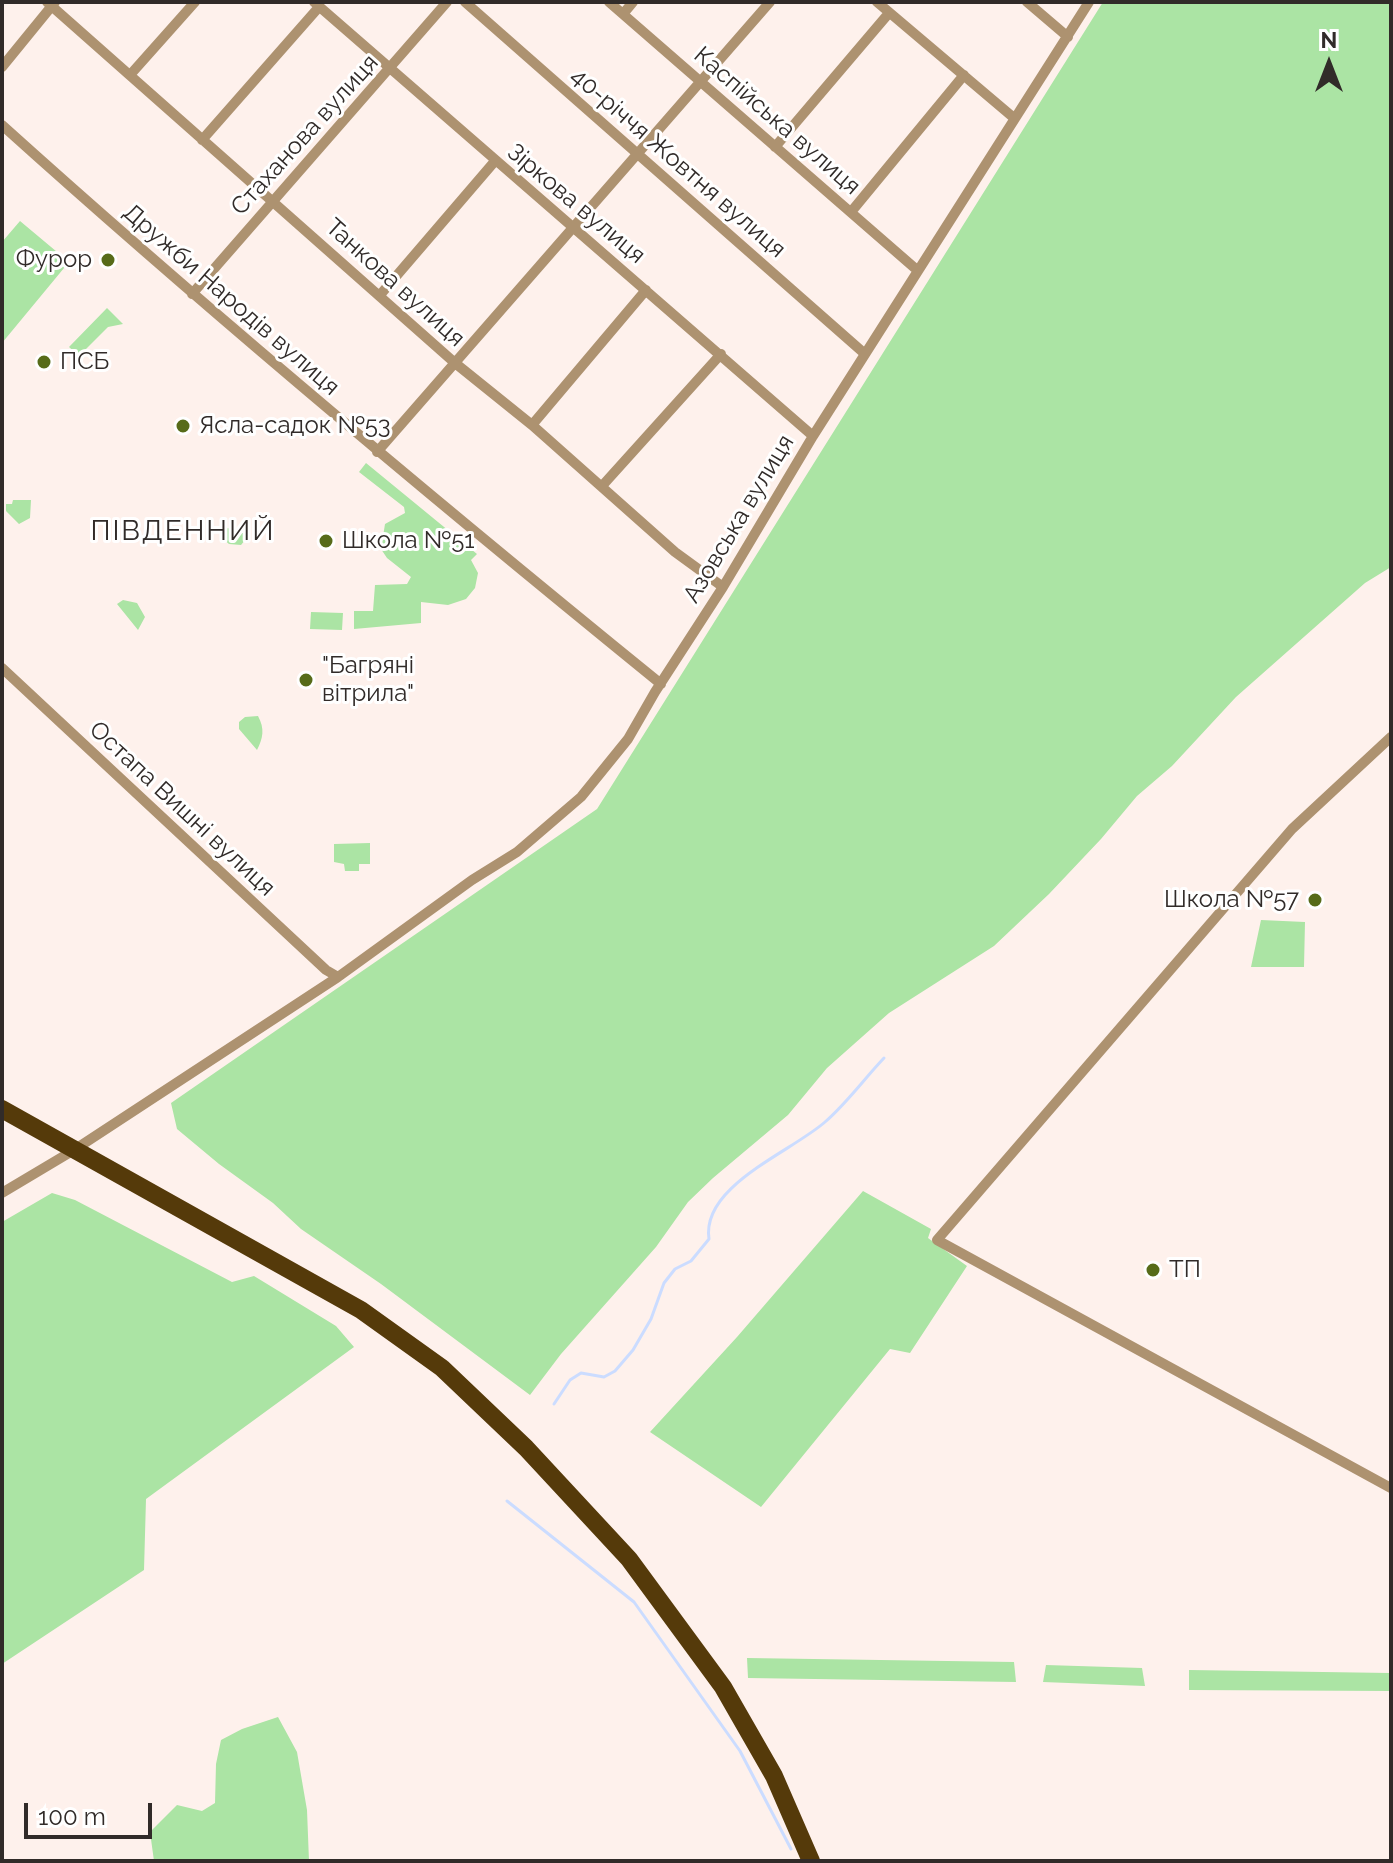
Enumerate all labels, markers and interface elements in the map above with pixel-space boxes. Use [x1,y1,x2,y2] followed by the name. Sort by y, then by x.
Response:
[1289,24,1369,104] north arrow
[1321,27,1337,53] text: N
[688,41,866,201] street label: Каспійська вулиця
[225,49,385,221] street label: Стаханова вулиця
[565,62,791,264] street label: 40-річчя Жовтня вулиця
[501,138,651,270] street label: Зіркова вулиця
[117,198,345,402] street label: Дружби Народів вулиця
[319,213,471,353] street label: Танкова вулиця
[16,246,92,274] place label: Фурор
[99,251,117,269] marker: Фурор
[60,348,109,376] place label: ПСБ
[35,353,53,371] marker: ПСБ
[199,412,391,440] place label: Ясла-садок №53
[174,417,192,435] marker: Ясла-садок №53
[677,430,801,608] street label: Азовська вулиця
[90,515,276,549] district label: ПІВДЕННИЙ
[342,527,474,555] place label: Школа №51
[317,532,335,550] marker: Школа №51
[322,652,414,708] place label: "Багряні вітрила"
[297,671,315,689] marker: "Багряні вітрила"
[83,715,281,903] street label: Остапа Вишні вулиця
[1164,886,1299,914] place label: Школа №57
[1306,891,1324,909] marker: Школа №57
[1169,1256,1201,1284] place label: ТП
[1144,1261,1162,1279] marker: ТП
[28,1787,156,1837] scale bar
[38,1802,106,1831] text: 100 m

